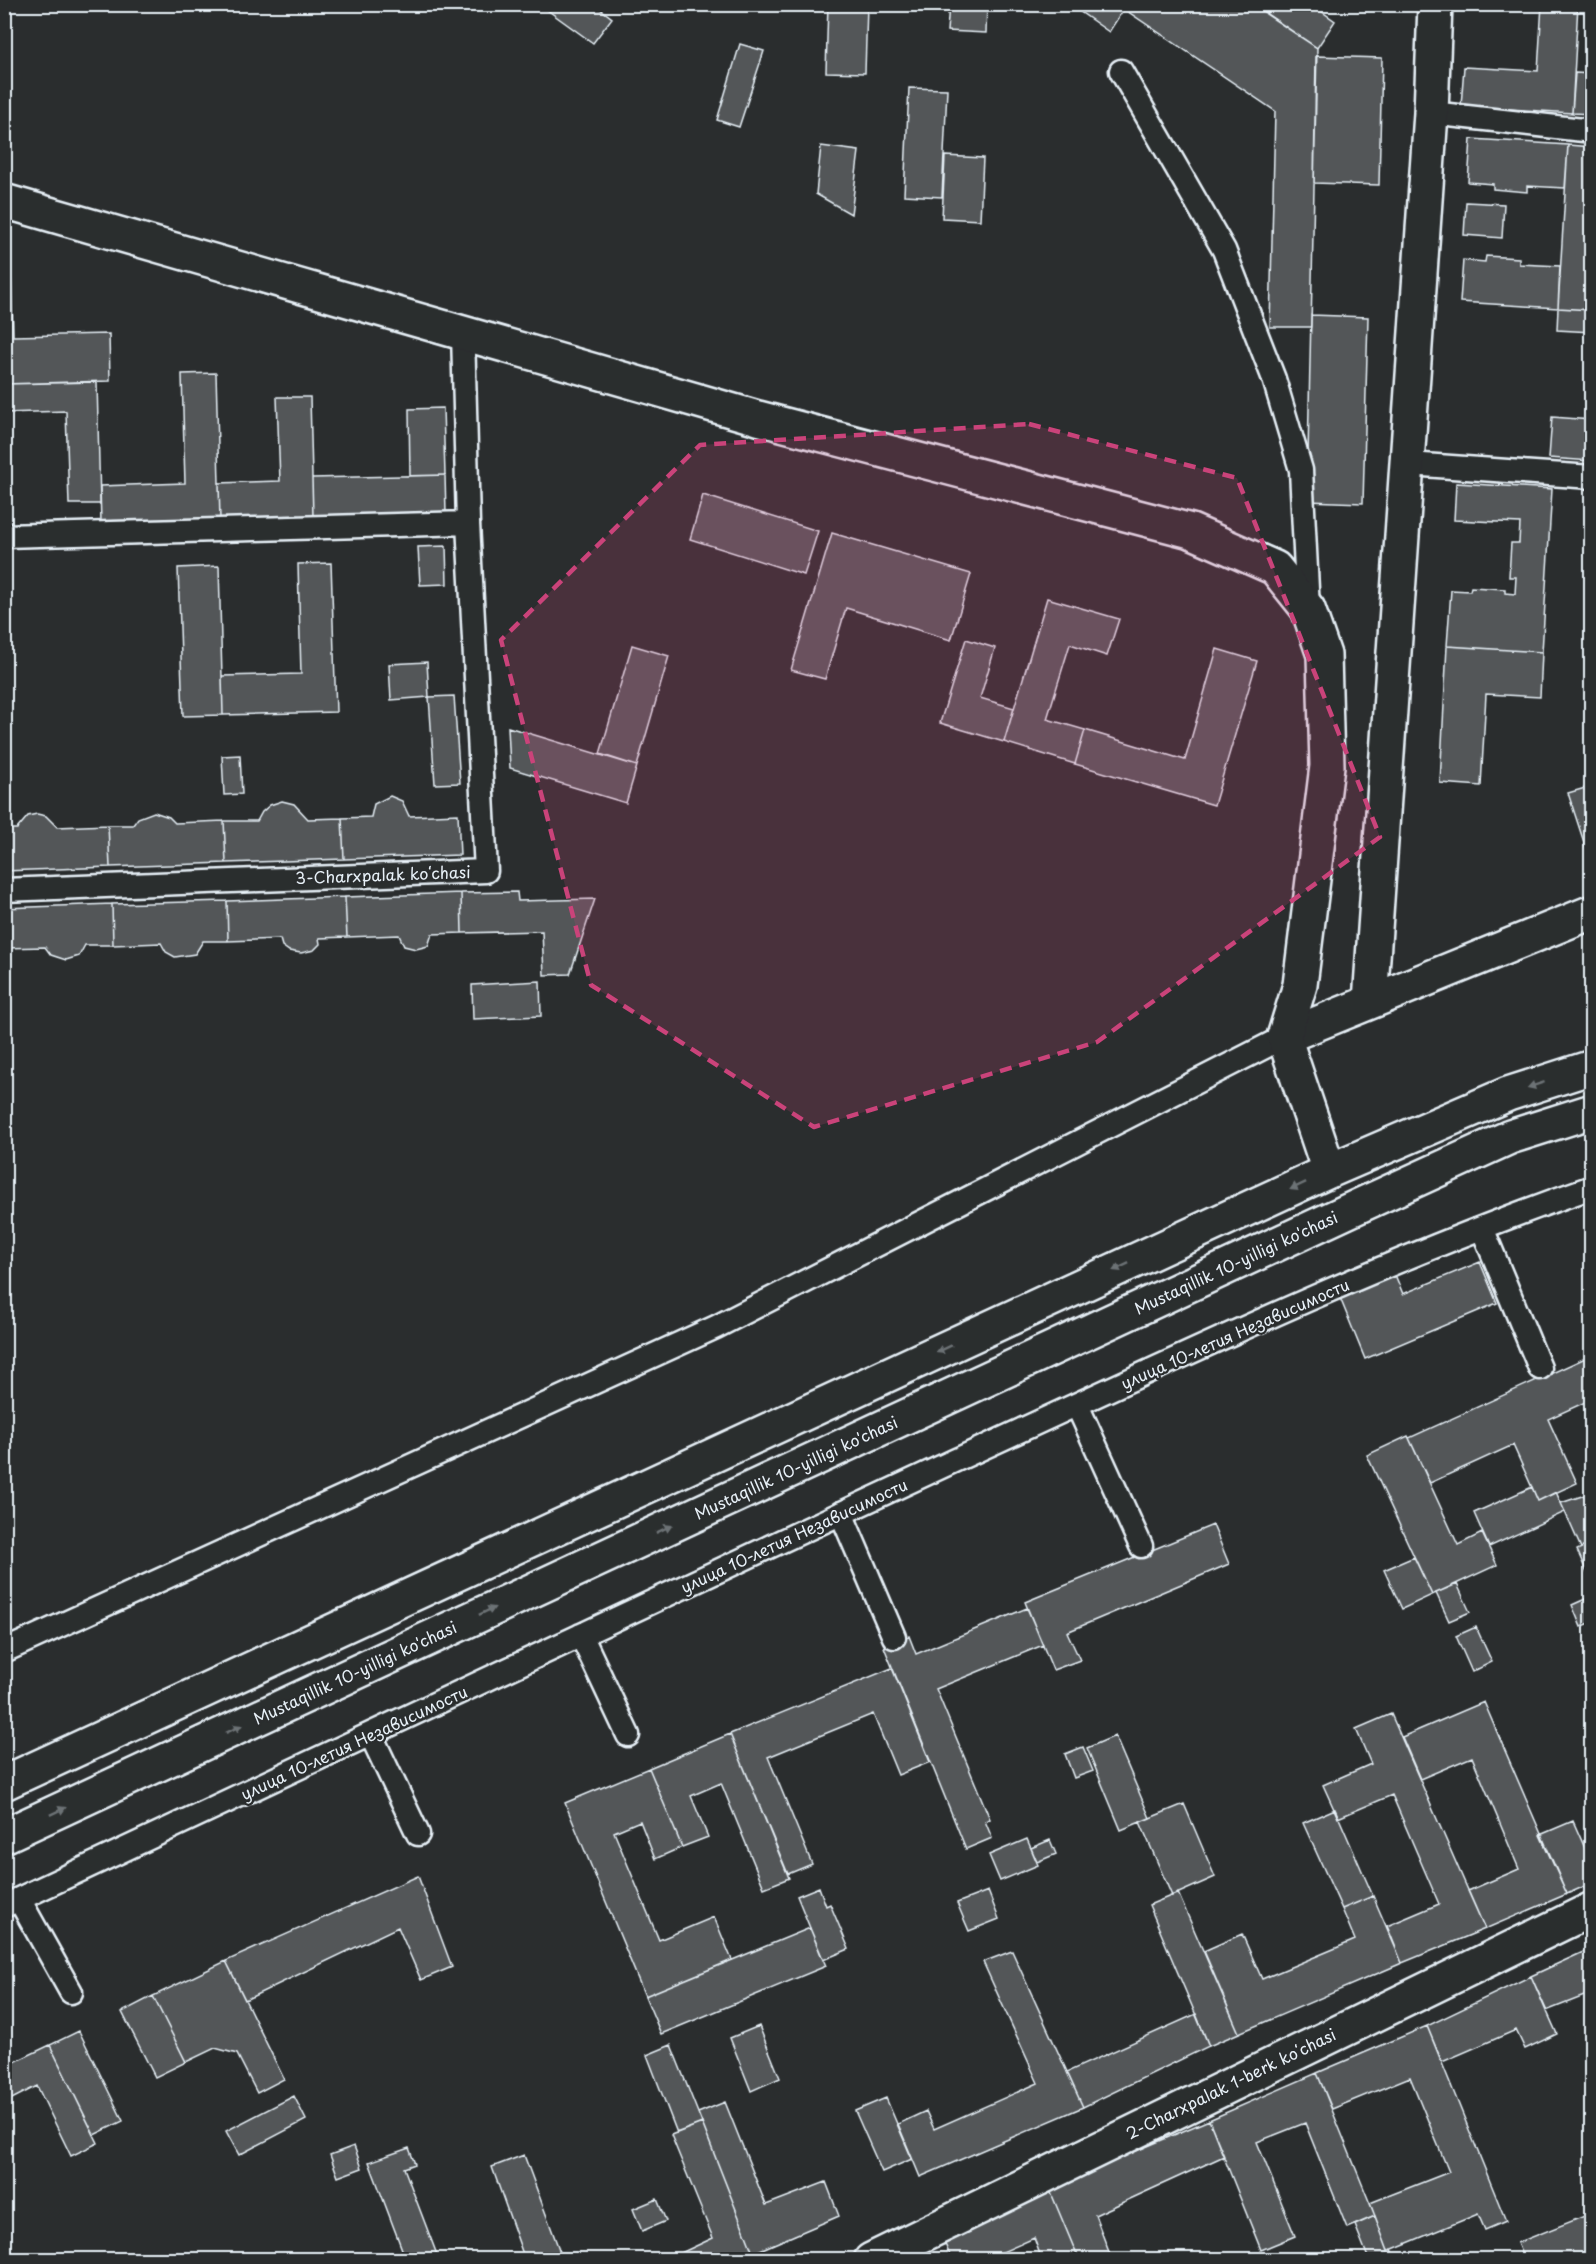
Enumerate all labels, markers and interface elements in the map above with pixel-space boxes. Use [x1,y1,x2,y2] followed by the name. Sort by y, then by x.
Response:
[295,859,471,889] street label: 3-Charxpalak koʻchasi
[1527,1081,1545,1090] one-way arrow
[1290,1181,1307,1190] one-way arrow
[1130,1204,1341,1320] street label: Mustaqillik 10-yilligi ko'chasi
[1113,1263,1130,1272] one-way arrow
[1117,1272,1353,1394] street label: улица 10-летия Независимости
[935,1344,953,1354] one-way arrow
[690,1409,901,1525] street label: Mustaqillik 10-yilligi ko'chasi
[676,1472,911,1598] street label: улица 10-летия Независимости
[655,1524,673,1533] one-way arrow
[479,1607,496,1616] one-way arrow
[249,1614,460,1730] street label: Mustaqillik 10-yilligi ko'chasi
[236,1679,471,1805] street label: улица 10-летия Независимости
[226,1725,243,1734] one-way arrow
[49,1807,66,1816] one-way arrow
[1121,2022,1340,2145] street label: 2-Charxpalak 1-berk koʻchasi

